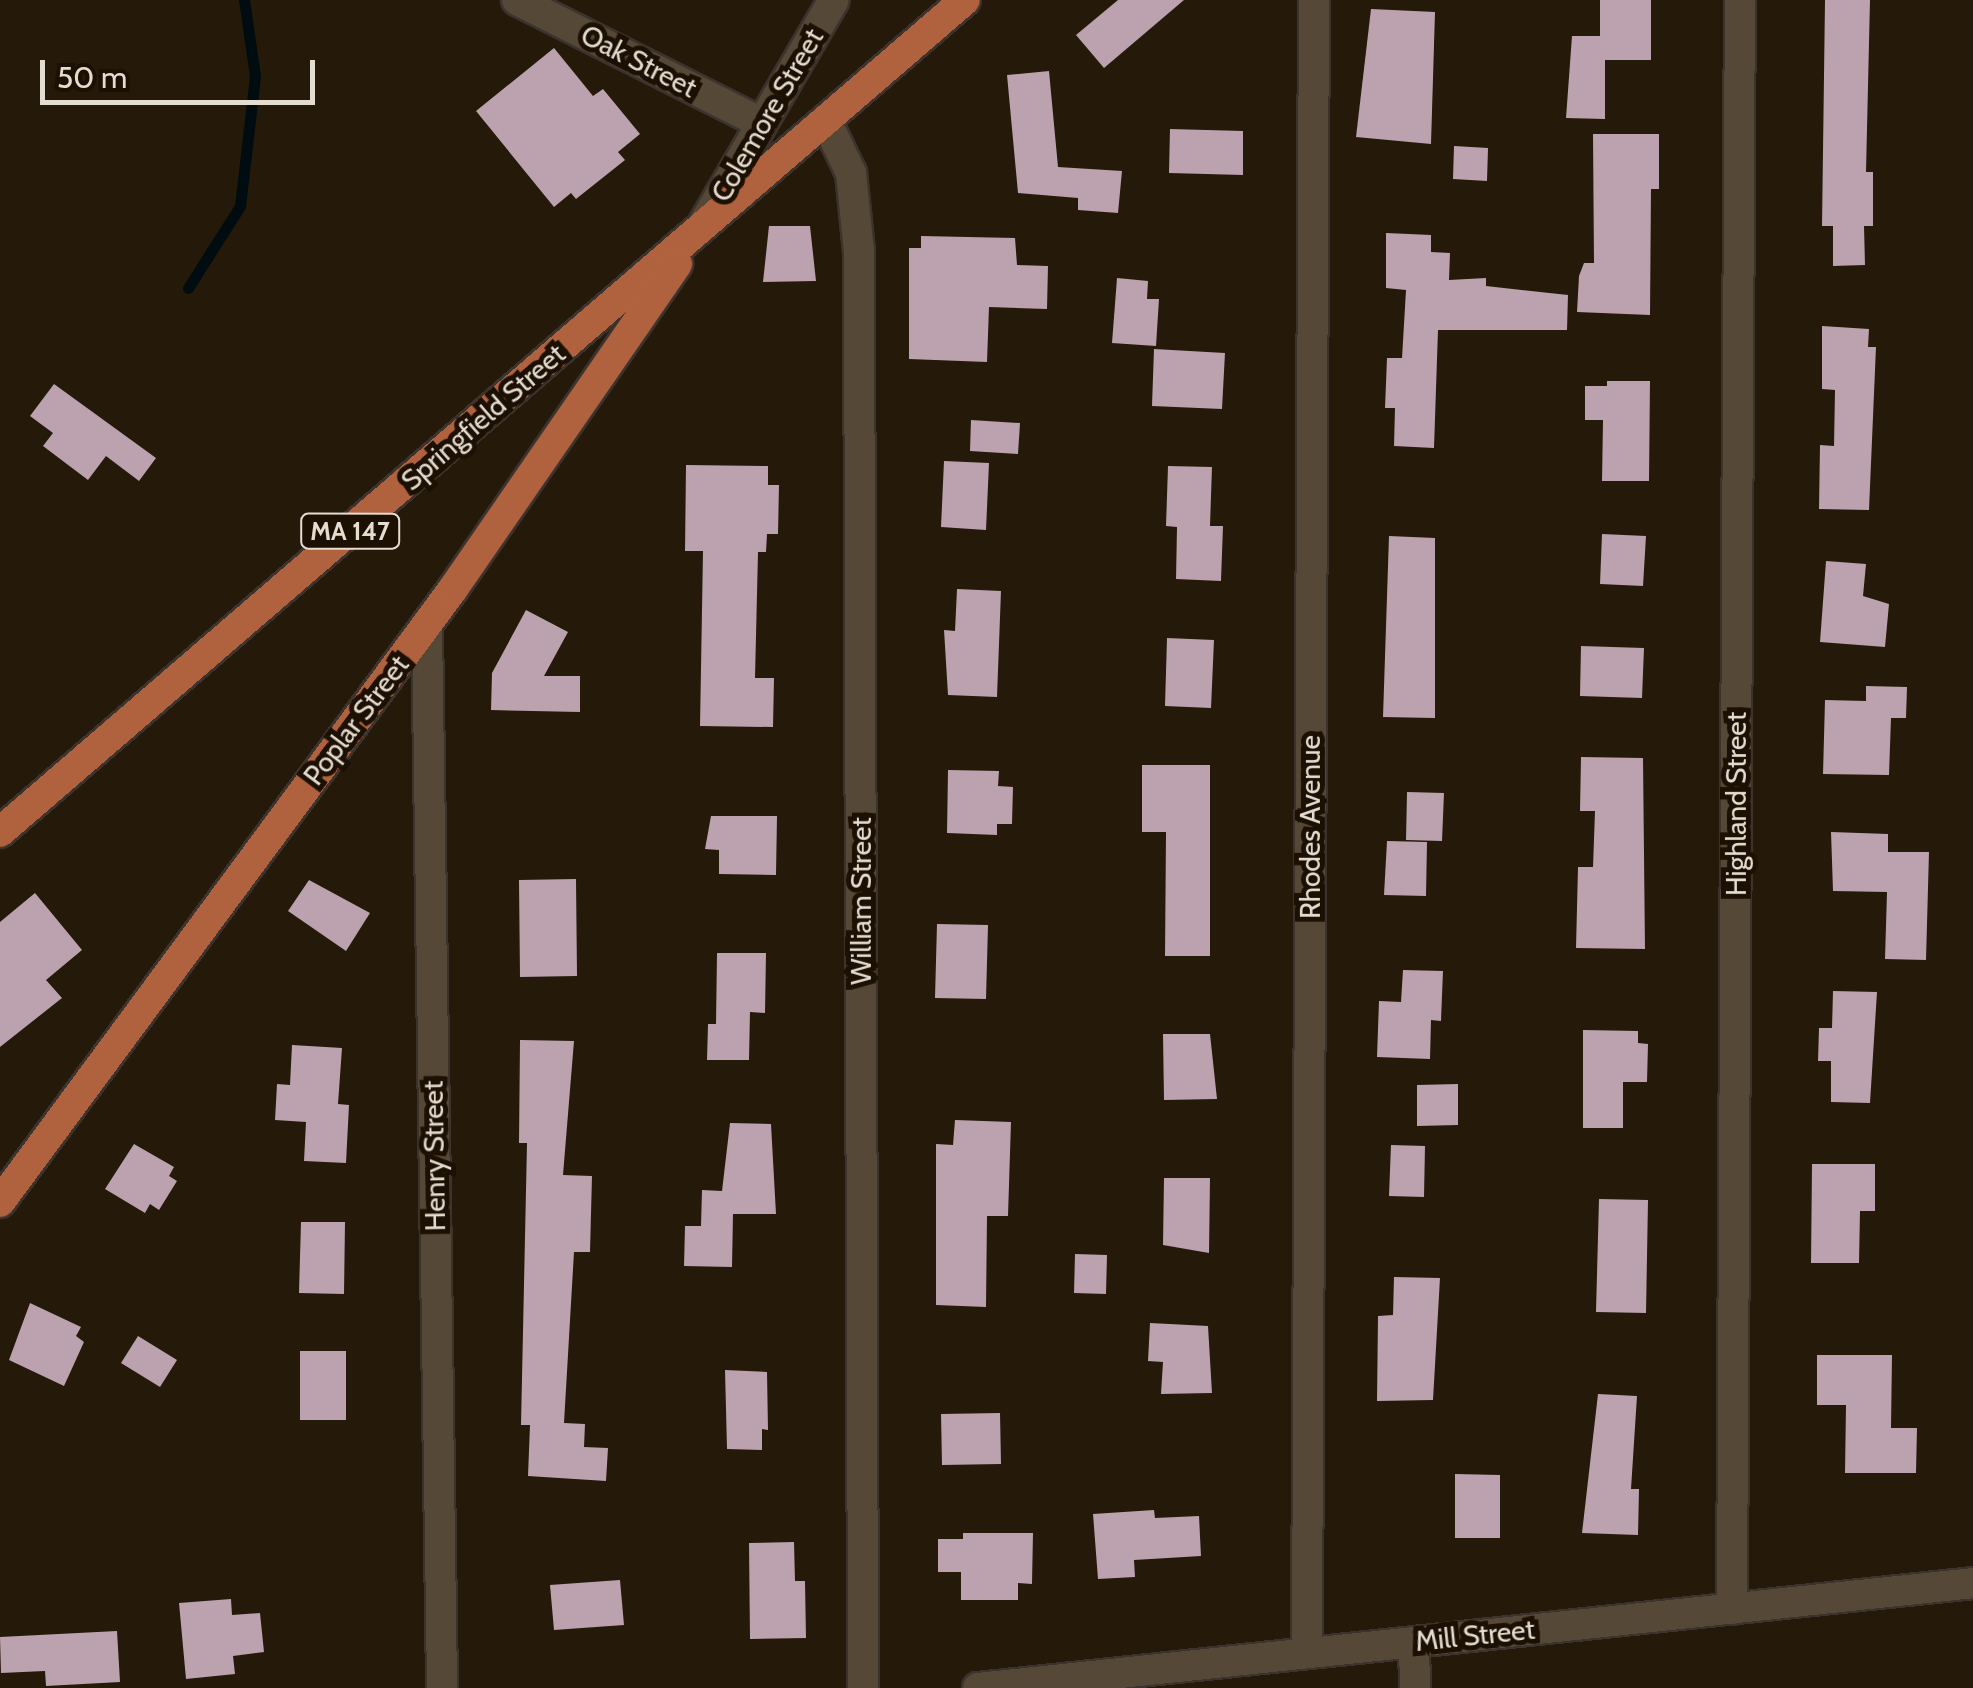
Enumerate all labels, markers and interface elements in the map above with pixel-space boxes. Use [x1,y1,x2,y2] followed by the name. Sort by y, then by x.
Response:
[575,18,703,104] street label: Oak Street
[704,23,830,207] street label: Colemore Street
[45,40,320,102] scale bar
[57,59,127,96] text: 50 m
[394,337,572,497] street label: Springfield Street
[300,511,400,551] road number: MA 147
[296,648,416,792] street label: Poplar Street
[1719,712,1753,896] street label: Highland Street
[1293,735,1327,919] street label: Rhodes Avenue
[844,817,878,985] street label: William Street
[416,1080,452,1232] street label: Henry Street
[1414,1612,1536,1658] street label: Mill Street

